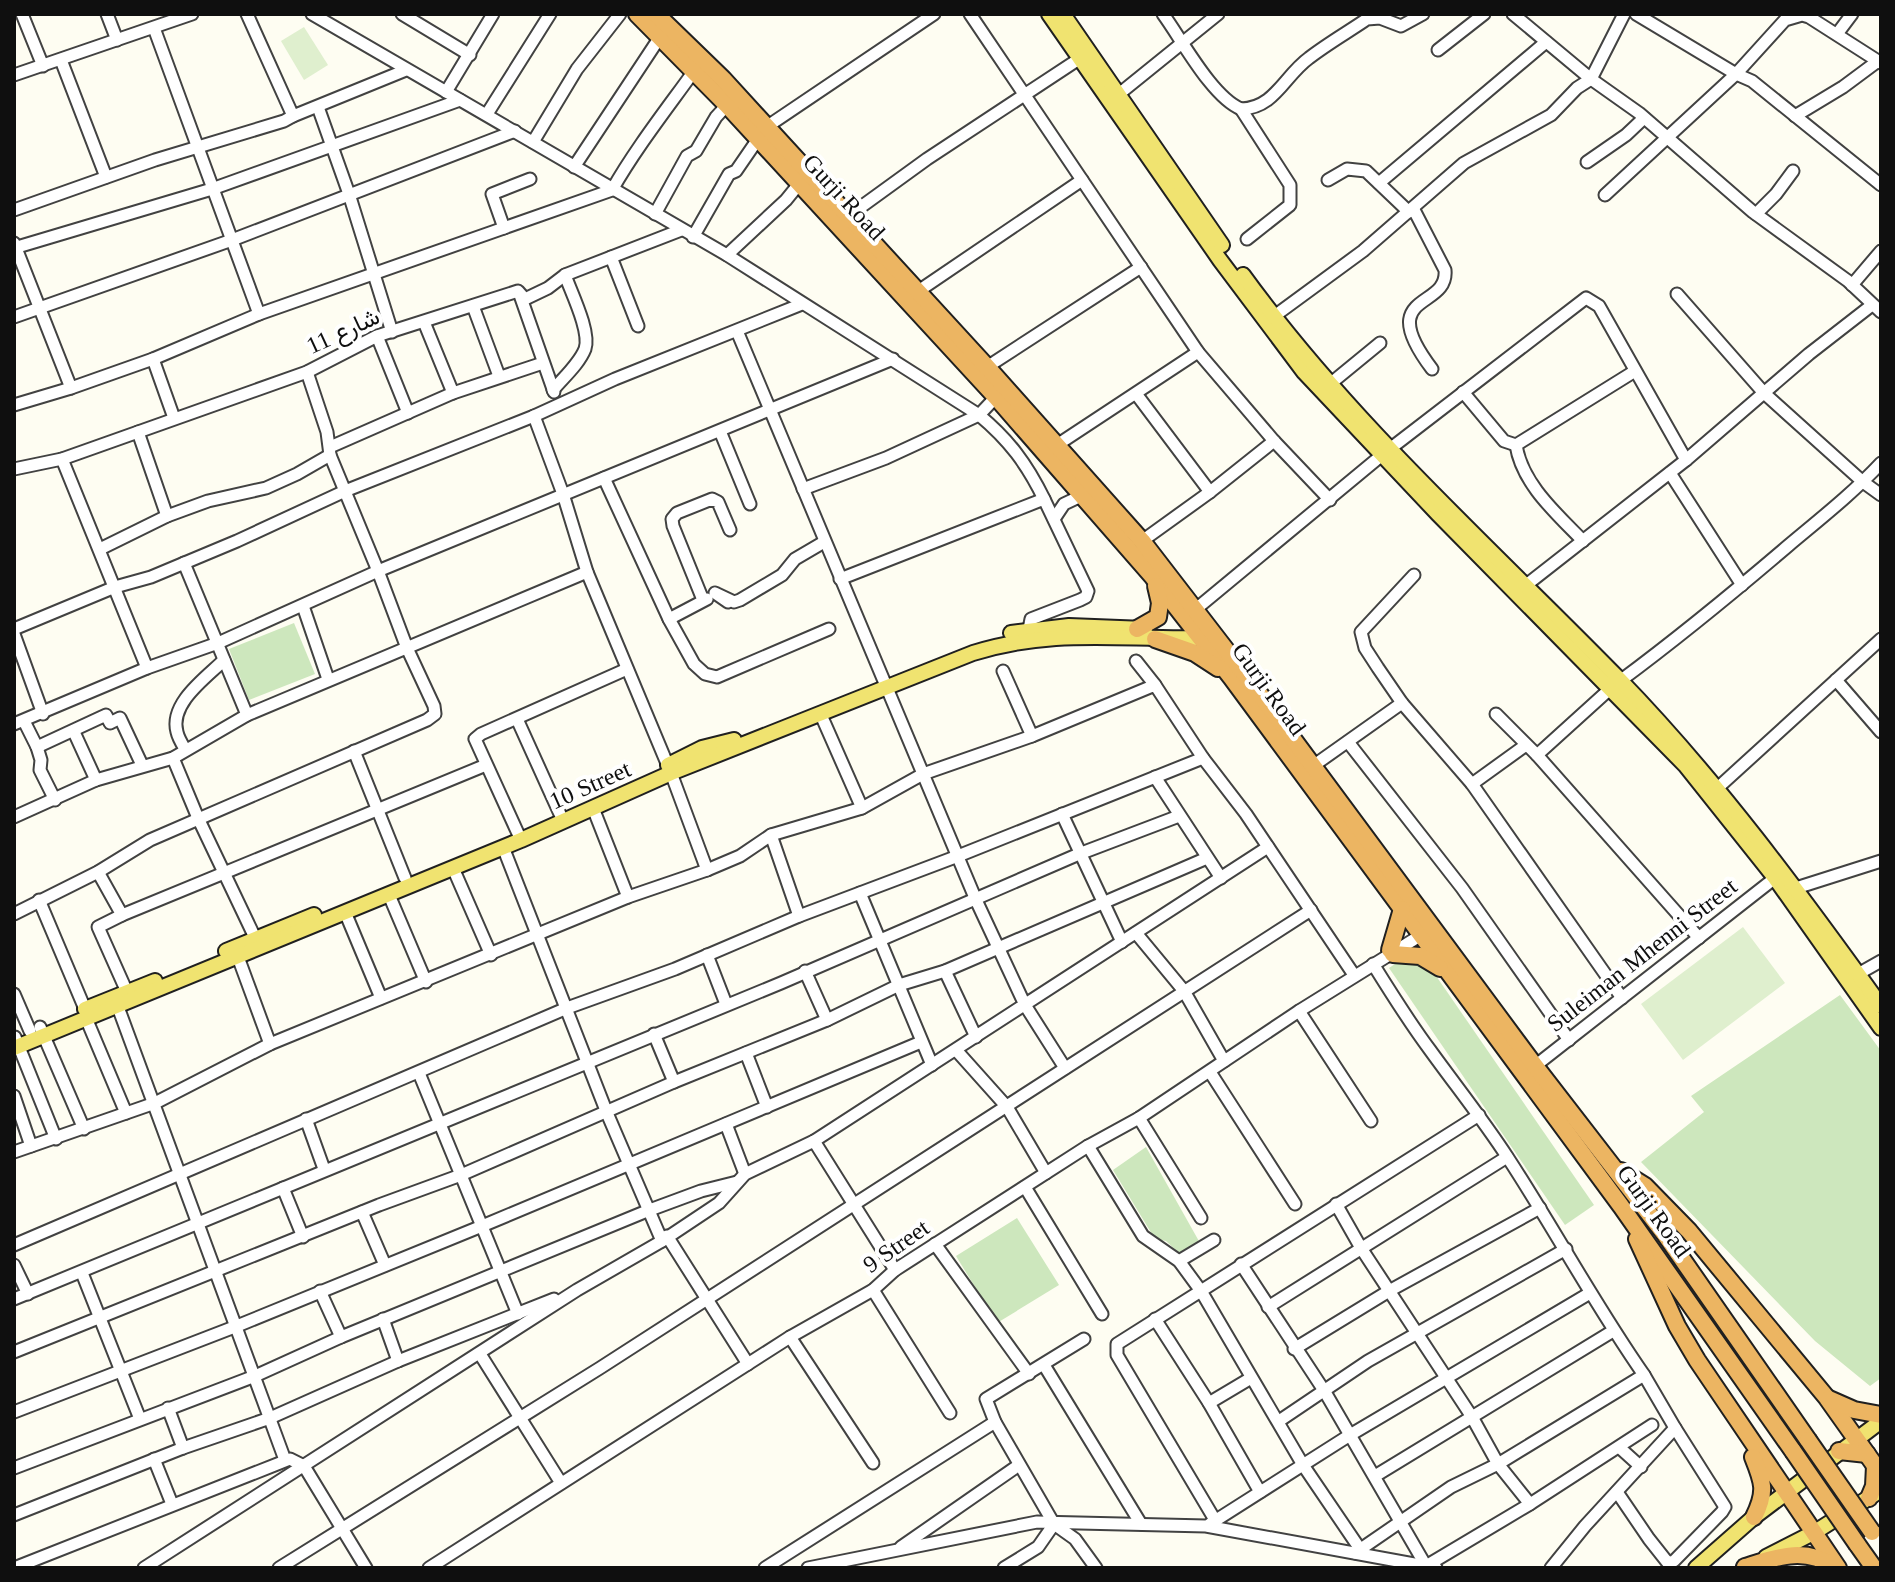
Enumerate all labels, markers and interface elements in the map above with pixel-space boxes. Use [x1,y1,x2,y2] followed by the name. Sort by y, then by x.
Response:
[798,149,890,245] street label: Gurji Road
[302,303,385,362] street label: شارع 11
[1227,638,1311,740] street label: Gurji Road
[545,756,635,814] street label: 10 Street
[1542,873,1742,1037] street label: Suleiman Mhenni Street
[1612,1160,1696,1262] street label: Gurji Road
[858,1214,934,1278] street label: 9 Street

